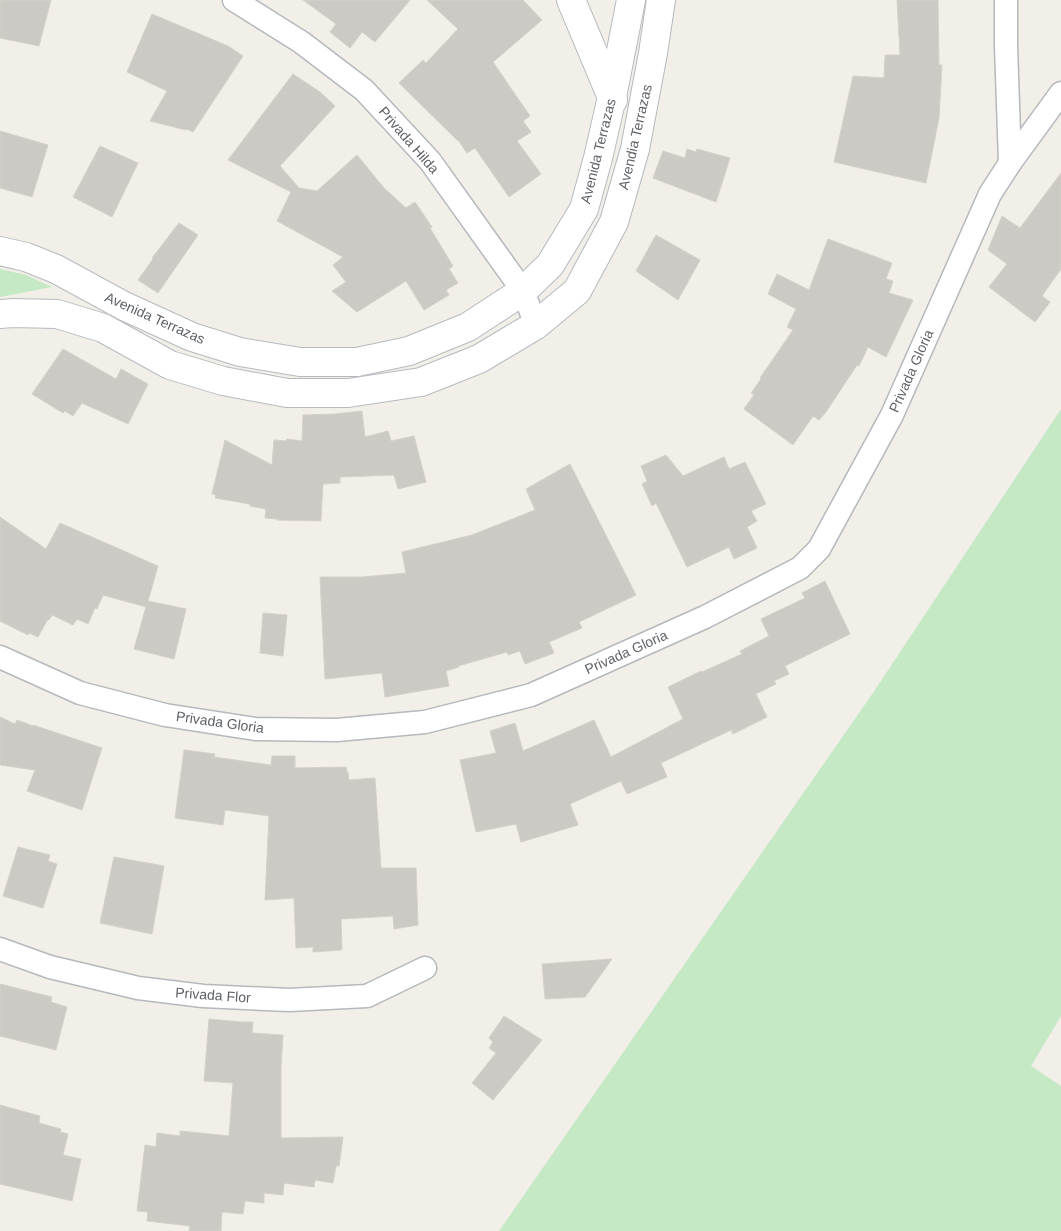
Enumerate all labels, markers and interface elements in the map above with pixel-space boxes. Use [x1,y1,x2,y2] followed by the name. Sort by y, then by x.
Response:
[615,83,655,191] street label: Avendia Terrazas
[577,97,619,205] street label: Avenida Terrazas
[376,103,442,177] street label: Privada Hilda
[103,289,207,347] street label: Avenida Terrazas
[886,327,936,415] street label: Privada Gloria
[582,627,670,677] street label: Privada Gloria
[175,708,265,736] street label: Privada Gloria
[175,984,252,1006] street label: Privada Flor

